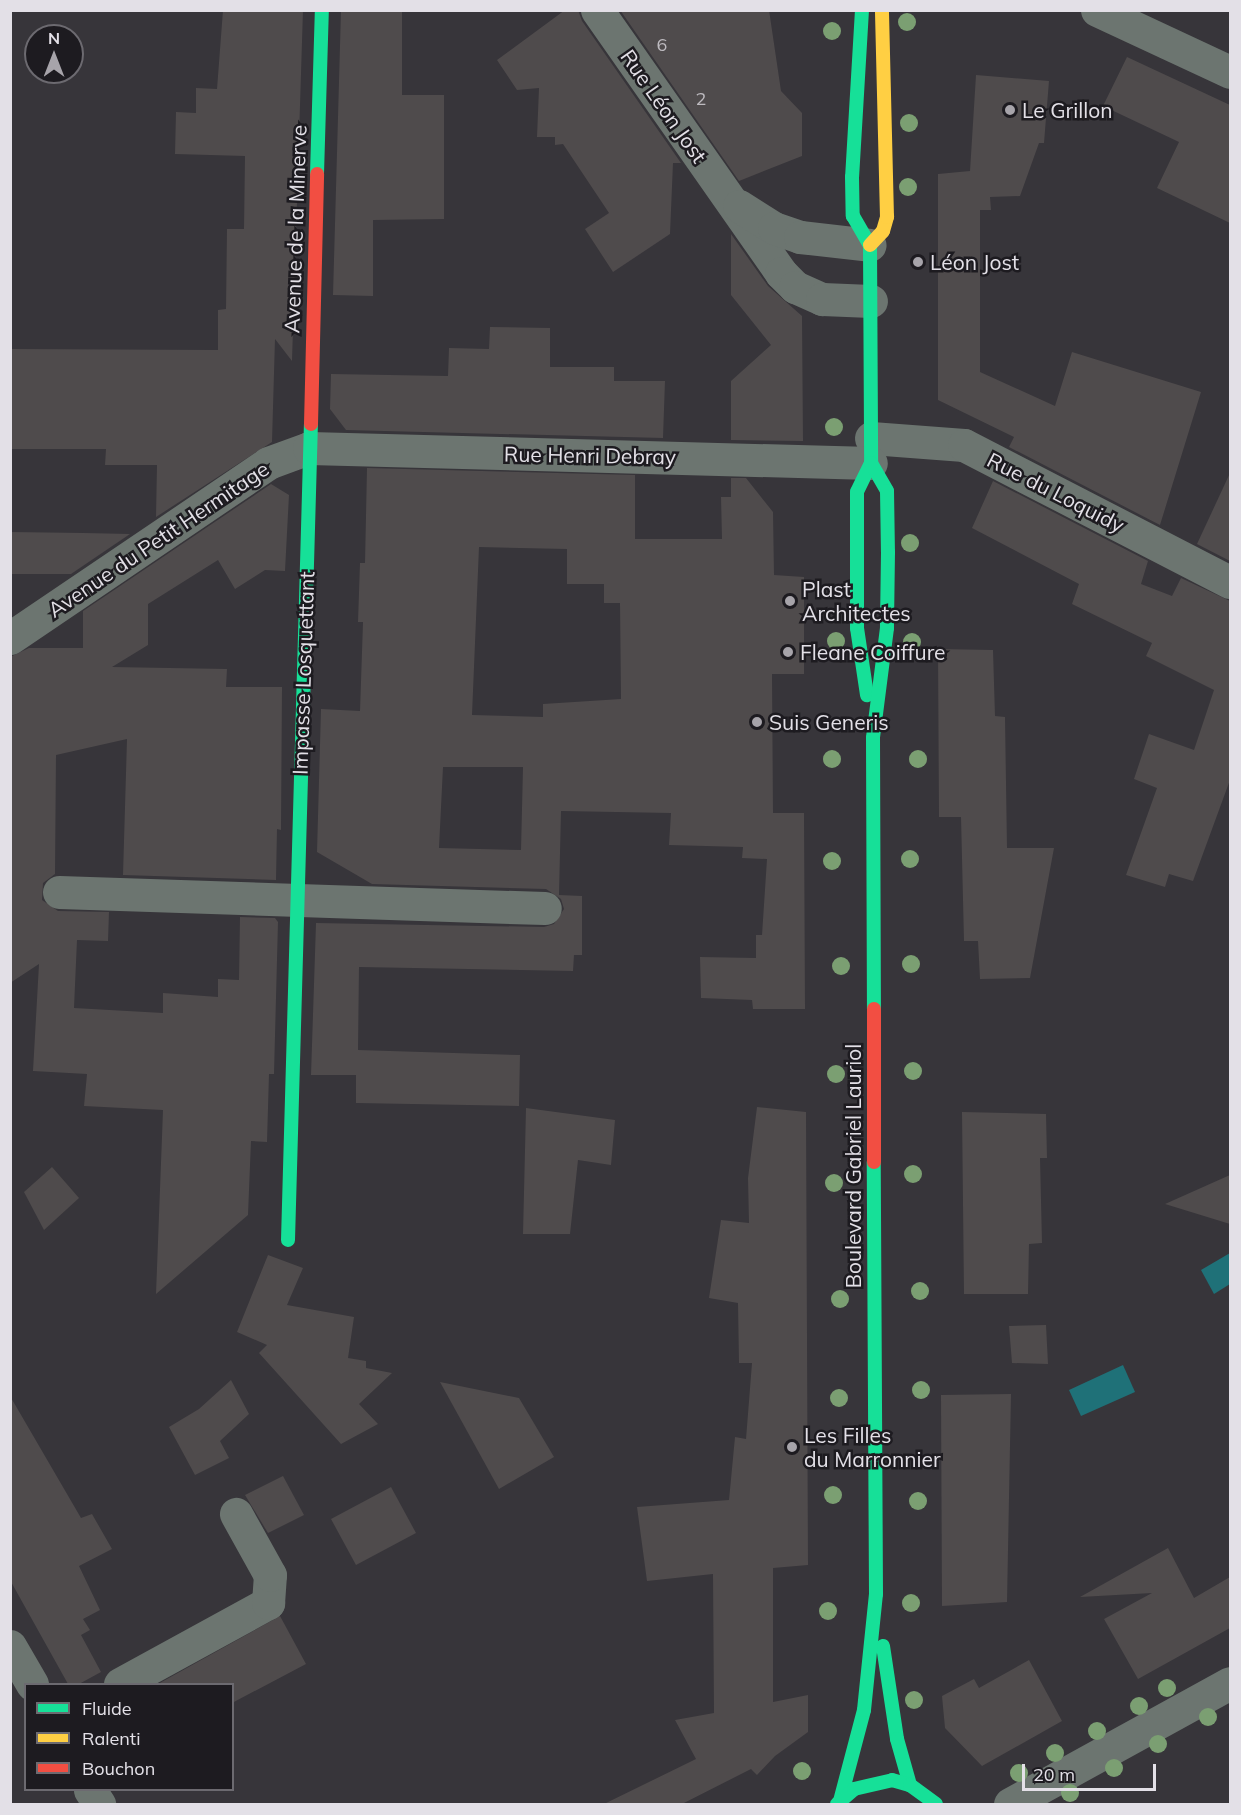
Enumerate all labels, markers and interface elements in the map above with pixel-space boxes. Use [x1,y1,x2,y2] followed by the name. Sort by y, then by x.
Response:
[24,24,84,84] north arrow
[48,28,60,48] text: N
[657,34,667,56] house number: 6
[616,44,712,168] street label: Rue Léon Jost
[696,88,706,110] house number: 2
[1022,97,1113,123] place label: Le Grillon
[1003,103,1017,117] marker: Le Grillon
[279,124,311,334] street label: Avenue de la Minerve
[930,249,1019,275] place label: Léon Jost
[911,255,925,269] marker: Léon Jost
[504,441,676,469] street label: Rue Henri Debray
[983,447,1129,537] street label: Rue du Loquidy
[43,456,273,622] street label: Avenue du Petit Hermitage
[287,571,319,775] street label: Impasse Losquettant
[802,576,911,626] place label: Plast Architectes
[783,594,797,608] marker: Plast Architectes
[800,639,946,665] place label: Fleane Coiffure
[781,645,795,659] marker: Fleane Coiffure
[769,709,889,735] place label: Suis Generis
[750,715,764,729] marker: Suis Generis
[840,1044,866,1288] street label: Boulevard Gabriel Lauriol
[804,1422,941,1472] place label: Les Filles du Marronnier
[785,1440,799,1454] marker: Les Filles du Marronnier
[24,1683,234,1791] legend
[82,1697,132,1720] text: Fluide
[82,1727,140,1750] text: Ralenti
[1025,1752,1158,1790] scale bar
[82,1757,155,1780] text: Bouchon
[1033,1763,1075,1786] text: 20 m

